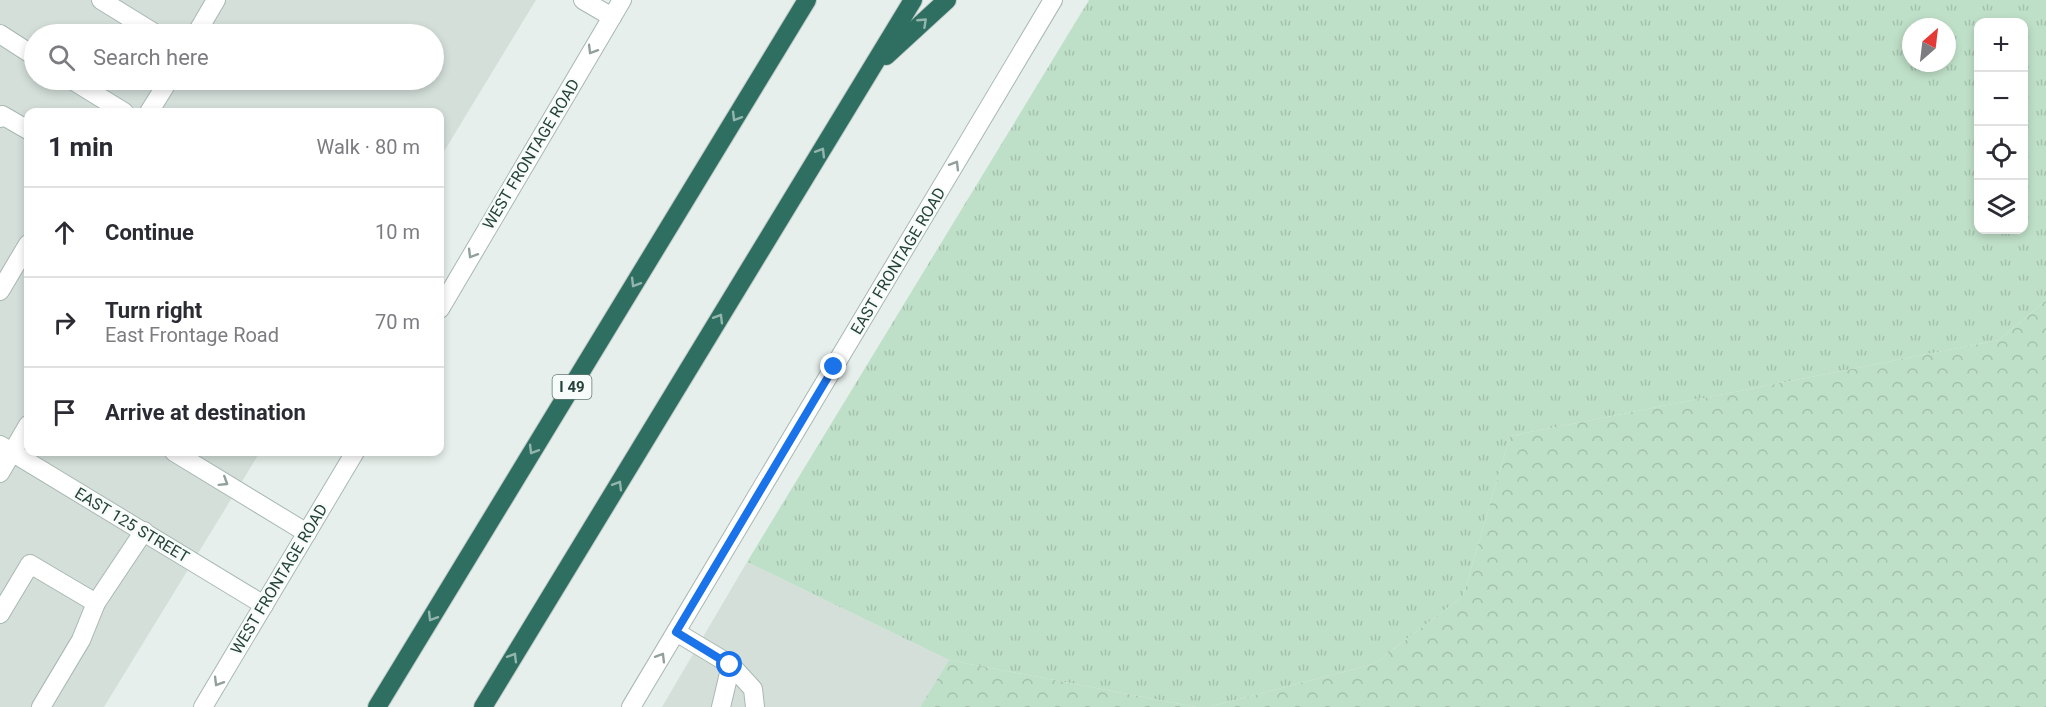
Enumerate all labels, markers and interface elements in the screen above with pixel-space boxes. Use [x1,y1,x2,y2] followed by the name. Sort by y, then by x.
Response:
[917,18,927,29] one-way arrow
[1902,18,1956,72] north arrow
[1974,18,2028,234] map controls
[1974,18,2028,72] button: +
[24,24,444,90] search box
[45,41,78,74] icon: search
[588,44,600,54] one-way arrow
[93,45,209,70] text: Search here
[1974,72,2028,126] button: −
[479,75,583,233] street label: WEST FRONTAGE ROAD
[731,111,743,121] one-way arrow
[1974,126,2028,180] button: locate
[48,132,113,162] text: 1 min
[317,135,420,159] text: Walk · 80 m
[813,148,825,158] one-way arrow
[948,161,959,171] one-way arrow
[1974,180,2028,234] button: layers
[847,184,949,338] street label: EAST FRONTAGE ROAD
[48,216,81,249] icon: ahead
[105,220,194,245] text: Continue
[375,220,420,244] text: 10 m
[467,248,479,258] one-way arrow
[630,277,642,287] one-way arrow
[105,298,202,323] text: Turn right
[48,306,81,339] icon: right
[375,310,420,334] text: 70 m
[712,314,724,324] one-way arrow
[105,323,279,347] text: East Frontage Road
[820,353,846,379] route end
[552,375,592,399] road number: I 49
[48,396,81,429] icon: arrive
[105,400,306,425] text: Arrive at destination
[529,444,541,454] one-way arrow
[218,475,228,487] one-way arrow
[611,481,622,491] one-way arrow
[71,483,193,567] street label: EAST 125 STREET
[227,500,331,658] street label: WEST FRONTAGE ROAD
[428,611,440,621] one-way arrow
[716,651,742,677] route start
[506,653,518,663] one-way arrow
[654,653,666,663] one-way arrow
[213,676,225,686] one-way arrow

